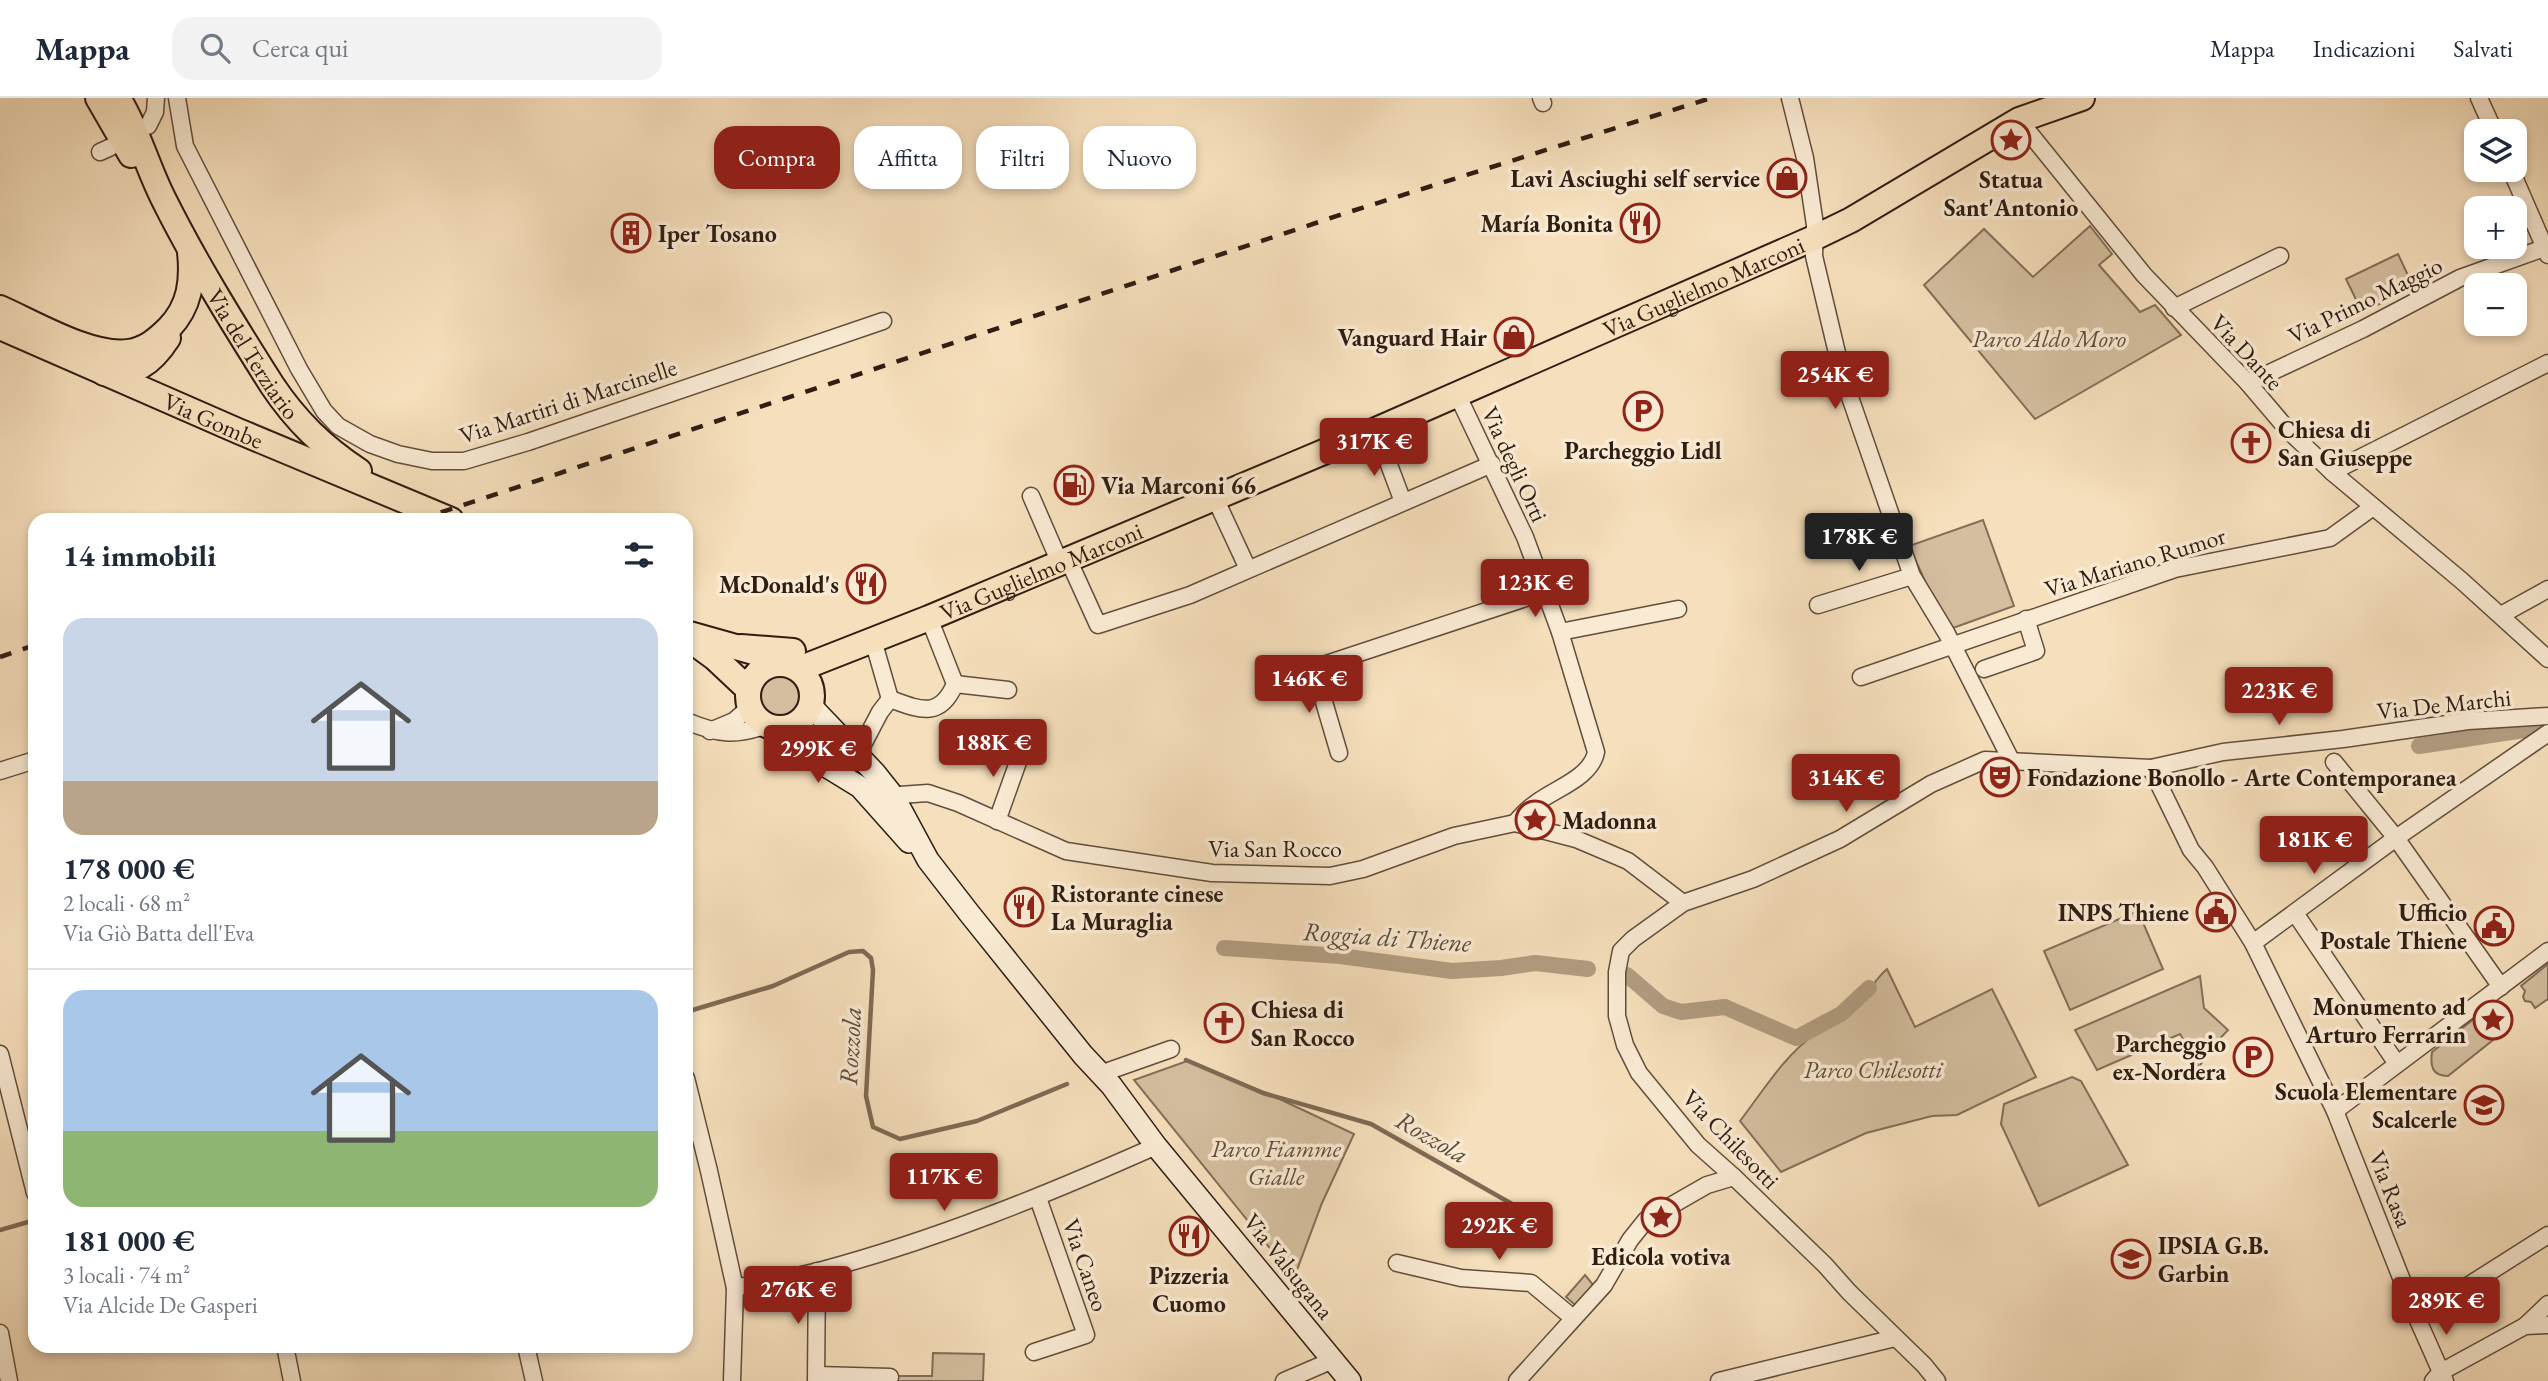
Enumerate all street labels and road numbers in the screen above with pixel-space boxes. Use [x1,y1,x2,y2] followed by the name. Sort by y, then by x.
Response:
[1598,229,1809,344] street label: Via Guglielmo Marconi
[2283,249,2447,351] street label: Via Primo Maggio
[200,283,307,426] street label: Via del Terziario
[2204,307,2290,397] street label: Via Dante
[455,351,681,451] street label: Via Martiri di Marcinelle
[159,385,268,455] street label: Via Gombe
[1475,401,1555,527] street label: Via degli Orti
[935,515,1147,627] street label: Via Guglielmo Marconi
[2041,520,2229,604] street label: Via Mariano Rumor
[2375,682,2513,726] street label: Via De Marchi
[1208,833,1342,864] street label: Via San Rocco
[1676,1083,1786,1195] street label: Via Chilesotti
[2362,1146,2420,1232] street label: Via Rasa
[1237,1207,1341,1326] street label: Via Valsugana
[1056,1214,1116,1316] street label: Via Caneo

